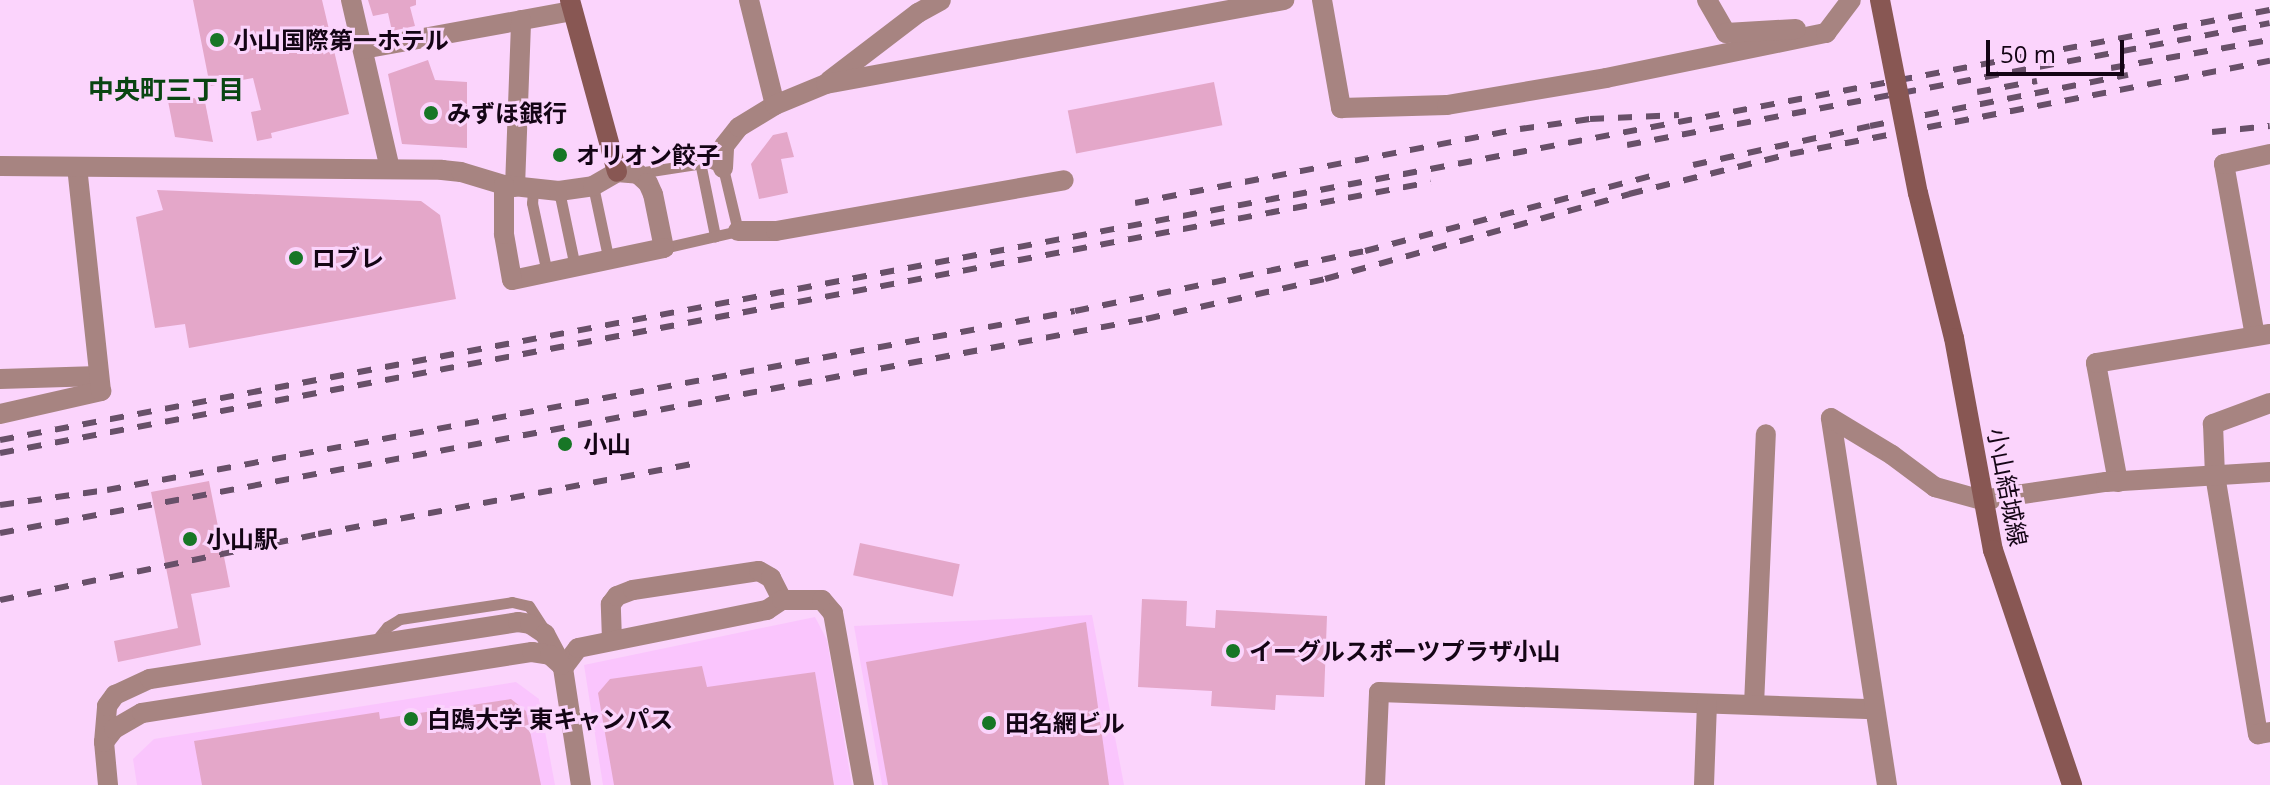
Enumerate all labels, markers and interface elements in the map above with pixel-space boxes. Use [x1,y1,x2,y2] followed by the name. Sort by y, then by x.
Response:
[1990,24,2128,74] scale bar
[233,26,449,54] place label: 小山国際第一ホテル
[208,31,226,49] marker: 小山国際第一ホテル
[2000,37,2056,70] text: 50 m
[88,74,244,106] district label: 中央町三丁目
[447,99,567,127] place label: みずほ銀行
[422,104,440,122] marker: みずほ銀行
[576,141,720,169] place label: オリオン餃子
[551,146,569,164] marker: オリオン餃子
[312,244,384,272] place label: ロブレ
[287,249,305,267] marker: ロブレ
[1982,425,2034,549] street label: 小山結城線
[583,430,631,458] place label: 小山
[554,433,576,455] marker: 小山
[206,525,278,553] place label: 小山駅
[181,530,199,548] marker: 小山駅
[1249,637,1561,665] place label: イーグルスポーツプラザ小山
[1224,642,1242,660] marker: イーグルスポーツプラザ小山
[427,705,673,733] place label: 白鴎大学 東キャンパス
[1005,709,1125,737] place label: 田名網ビル
[402,710,420,728] marker: 白鴎大学 東キャンパス
[980,714,998,732] marker: 田名網ビル

